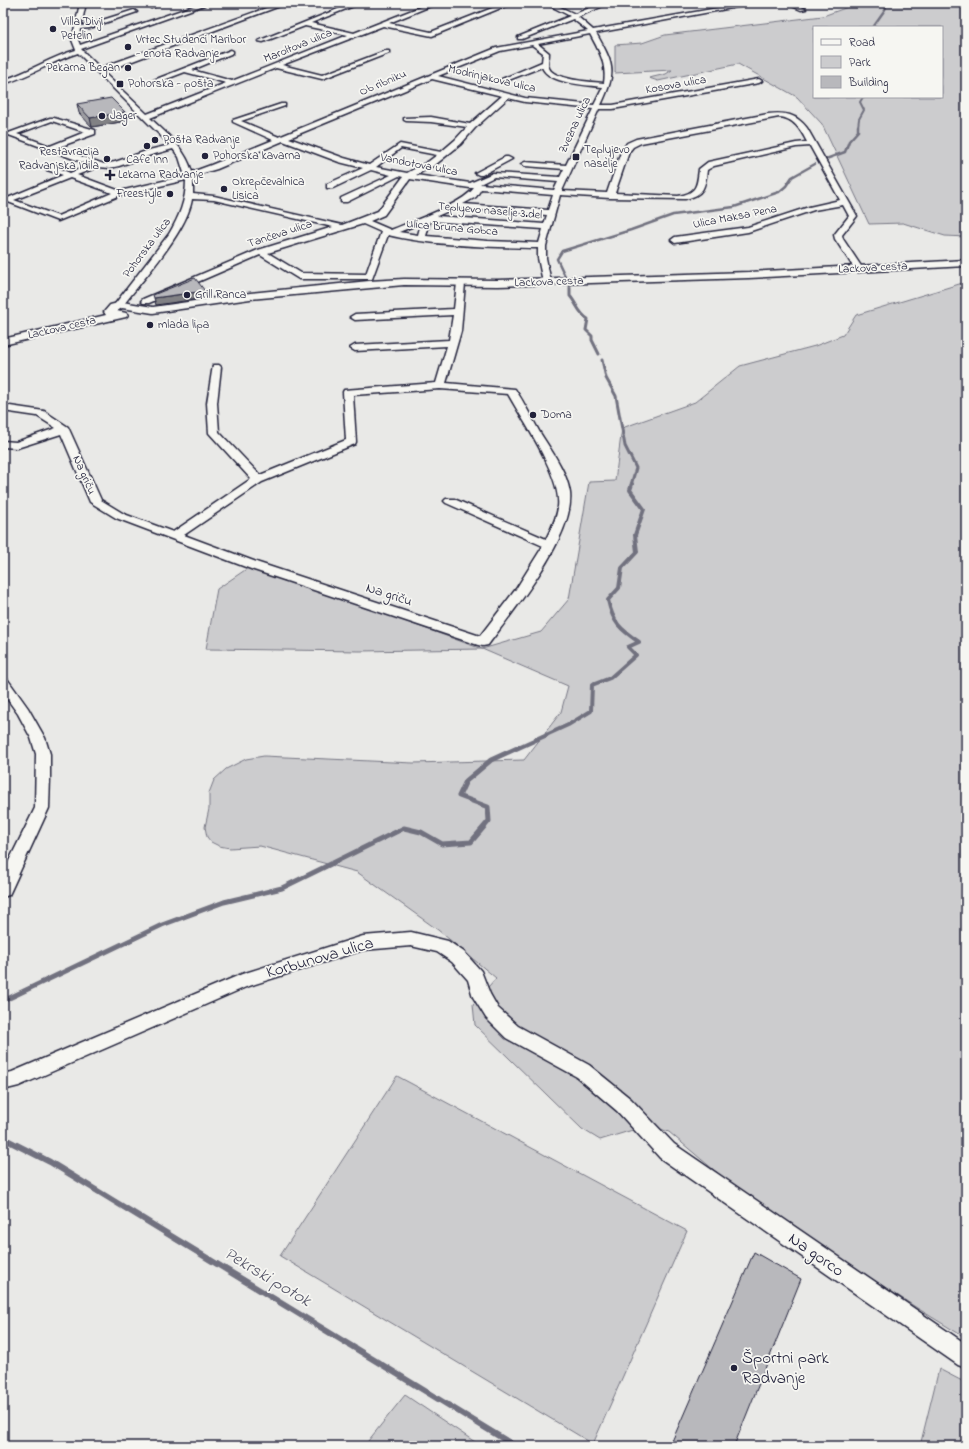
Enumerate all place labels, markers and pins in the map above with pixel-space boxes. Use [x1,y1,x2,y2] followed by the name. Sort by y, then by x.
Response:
[60,13,103,45] place label: Villa Divji Petelin
[48,24,58,34] marker: Villa Divji Petelin
[135,31,246,63] place label: Vrtec Studenci Maribor - enota Radvanje
[123,42,133,52] marker: Vrtec Studenci Maribor - enota Radvanje
[46,59,120,78] place label: Pekarna Began
[123,63,133,73] marker: Pekarna Began
[128,75,214,93] place label: Pohorska - pošta
[115,79,125,89] marker: Pohorska - pošta
[110,107,137,126] place label: Jager
[97,111,107,121] marker: Jager
[163,131,240,149] place label: Pošta Radvanje
[150,135,160,145] marker: Pošta Radvanje
[142,141,152,151] marker: Cafe Inn
[584,141,630,173] place label: Teplyjevo naselje
[19,143,99,175] place label: Restavracija Radvanjska Idila
[213,147,301,165] place label: Pohorska kavarna
[126,151,168,169] place label: Cafe Inn
[200,151,210,161] marker: Pohorska kavarna
[571,152,581,162] marker: Teplyjevo naselje
[102,154,112,164] marker: Restavracija Radvanjska Idila
[118,166,204,184] place label: Lekarna Radvanje
[105,170,115,180] marker: Lekarna Radvanje
[232,173,304,205] place label: Okrepčevalnica Lisica
[219,184,229,194] marker: Okrepčevalnica Lisica
[116,185,163,204] place label: Freestyle
[165,189,175,199] marker: Freestyle
[195,286,246,304] place label: Grill Ranca
[182,290,192,300] marker: Grill Ranca
[158,316,209,334] place label: mlada lipa
[145,320,155,330] marker: mlada lipa
[540,406,572,424] place label: Doma
[528,410,538,420] marker: Doma
[742,1346,829,1391] place label: Športni park Radvanje
[729,1363,739,1373] marker: Športni park Radvanje

